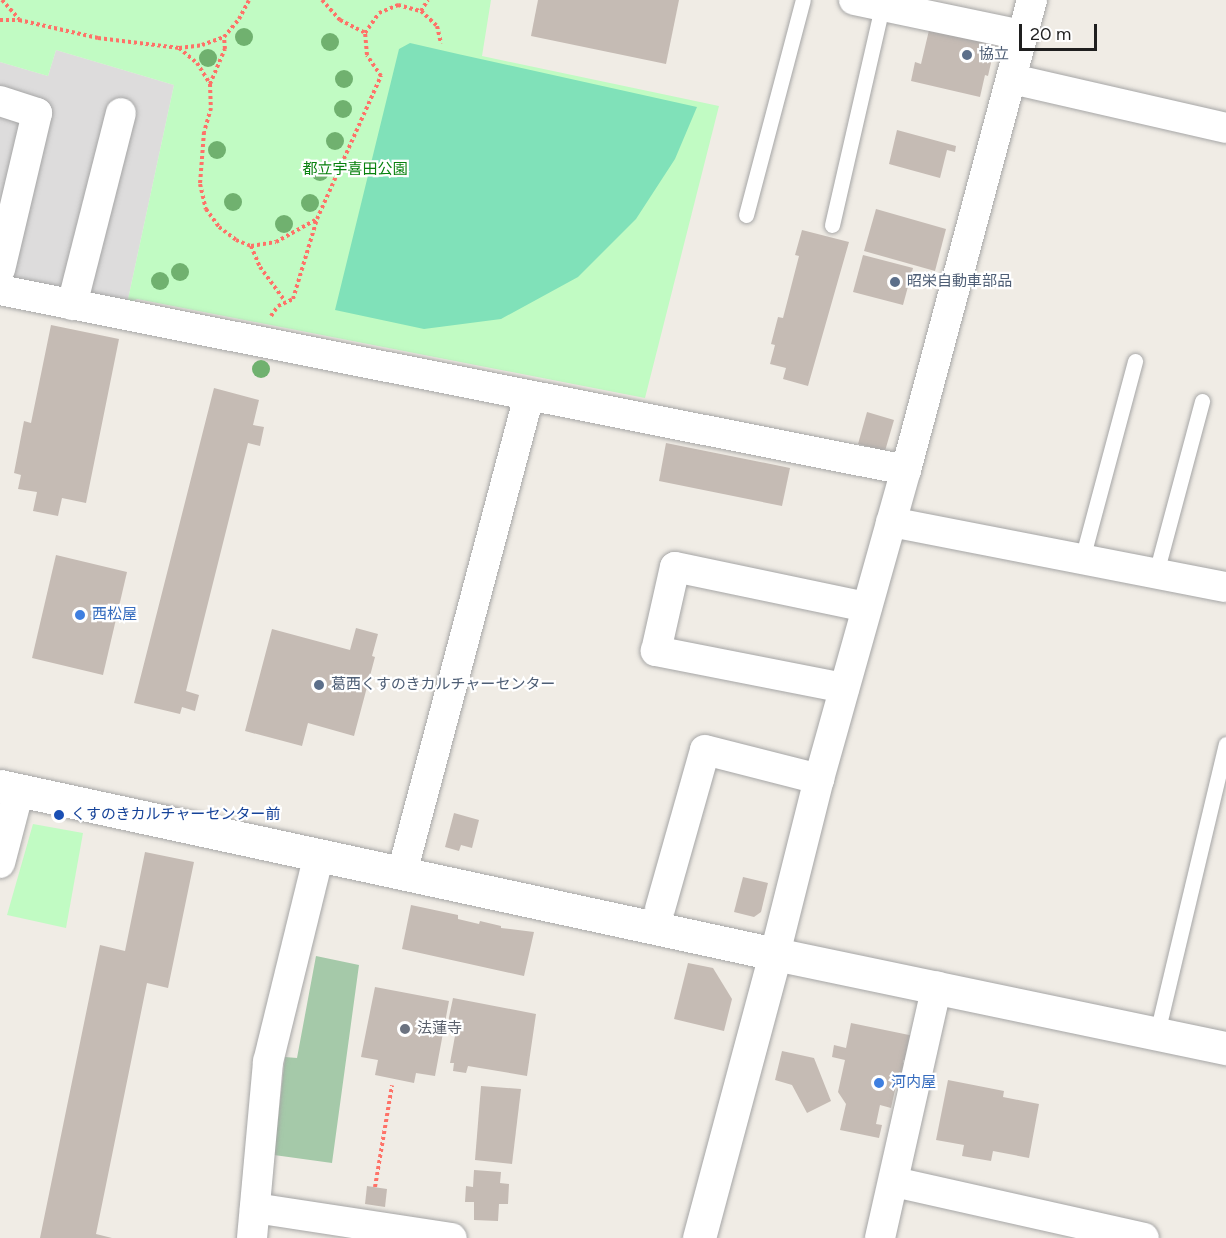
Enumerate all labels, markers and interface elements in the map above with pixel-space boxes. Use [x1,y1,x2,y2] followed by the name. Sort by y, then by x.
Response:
[1022,12,1100,50] scale bar
[1030,23,1071,45] text: 20 m
[979,46,1009,64] place label: 協立
[960,48,974,62] marker: 協立
[303,161,407,179] park label: 都立宇喜田公園
[907,273,1012,291] place label: 昭栄自動車部品
[888,275,902,289] marker: 昭栄自動車部品
[92,606,137,624] place label: 西松屋
[73,608,87,622] marker: 西松屋
[331,676,556,694] place label: 葛西くすのきカルチャーセンター
[312,678,326,692] marker: 葛西くすのきカルチャーセンター
[71,806,281,824] place label: くすのきカルチャーセンター前
[52,808,66,822] marker: くすのきカルチャーセンター前
[417,1020,462,1038] place label: 法蓮寺
[398,1022,412,1036] marker: 法蓮寺
[891,1074,936,1092] place label: 河内屋
[872,1076,886,1090] marker: 河内屋

